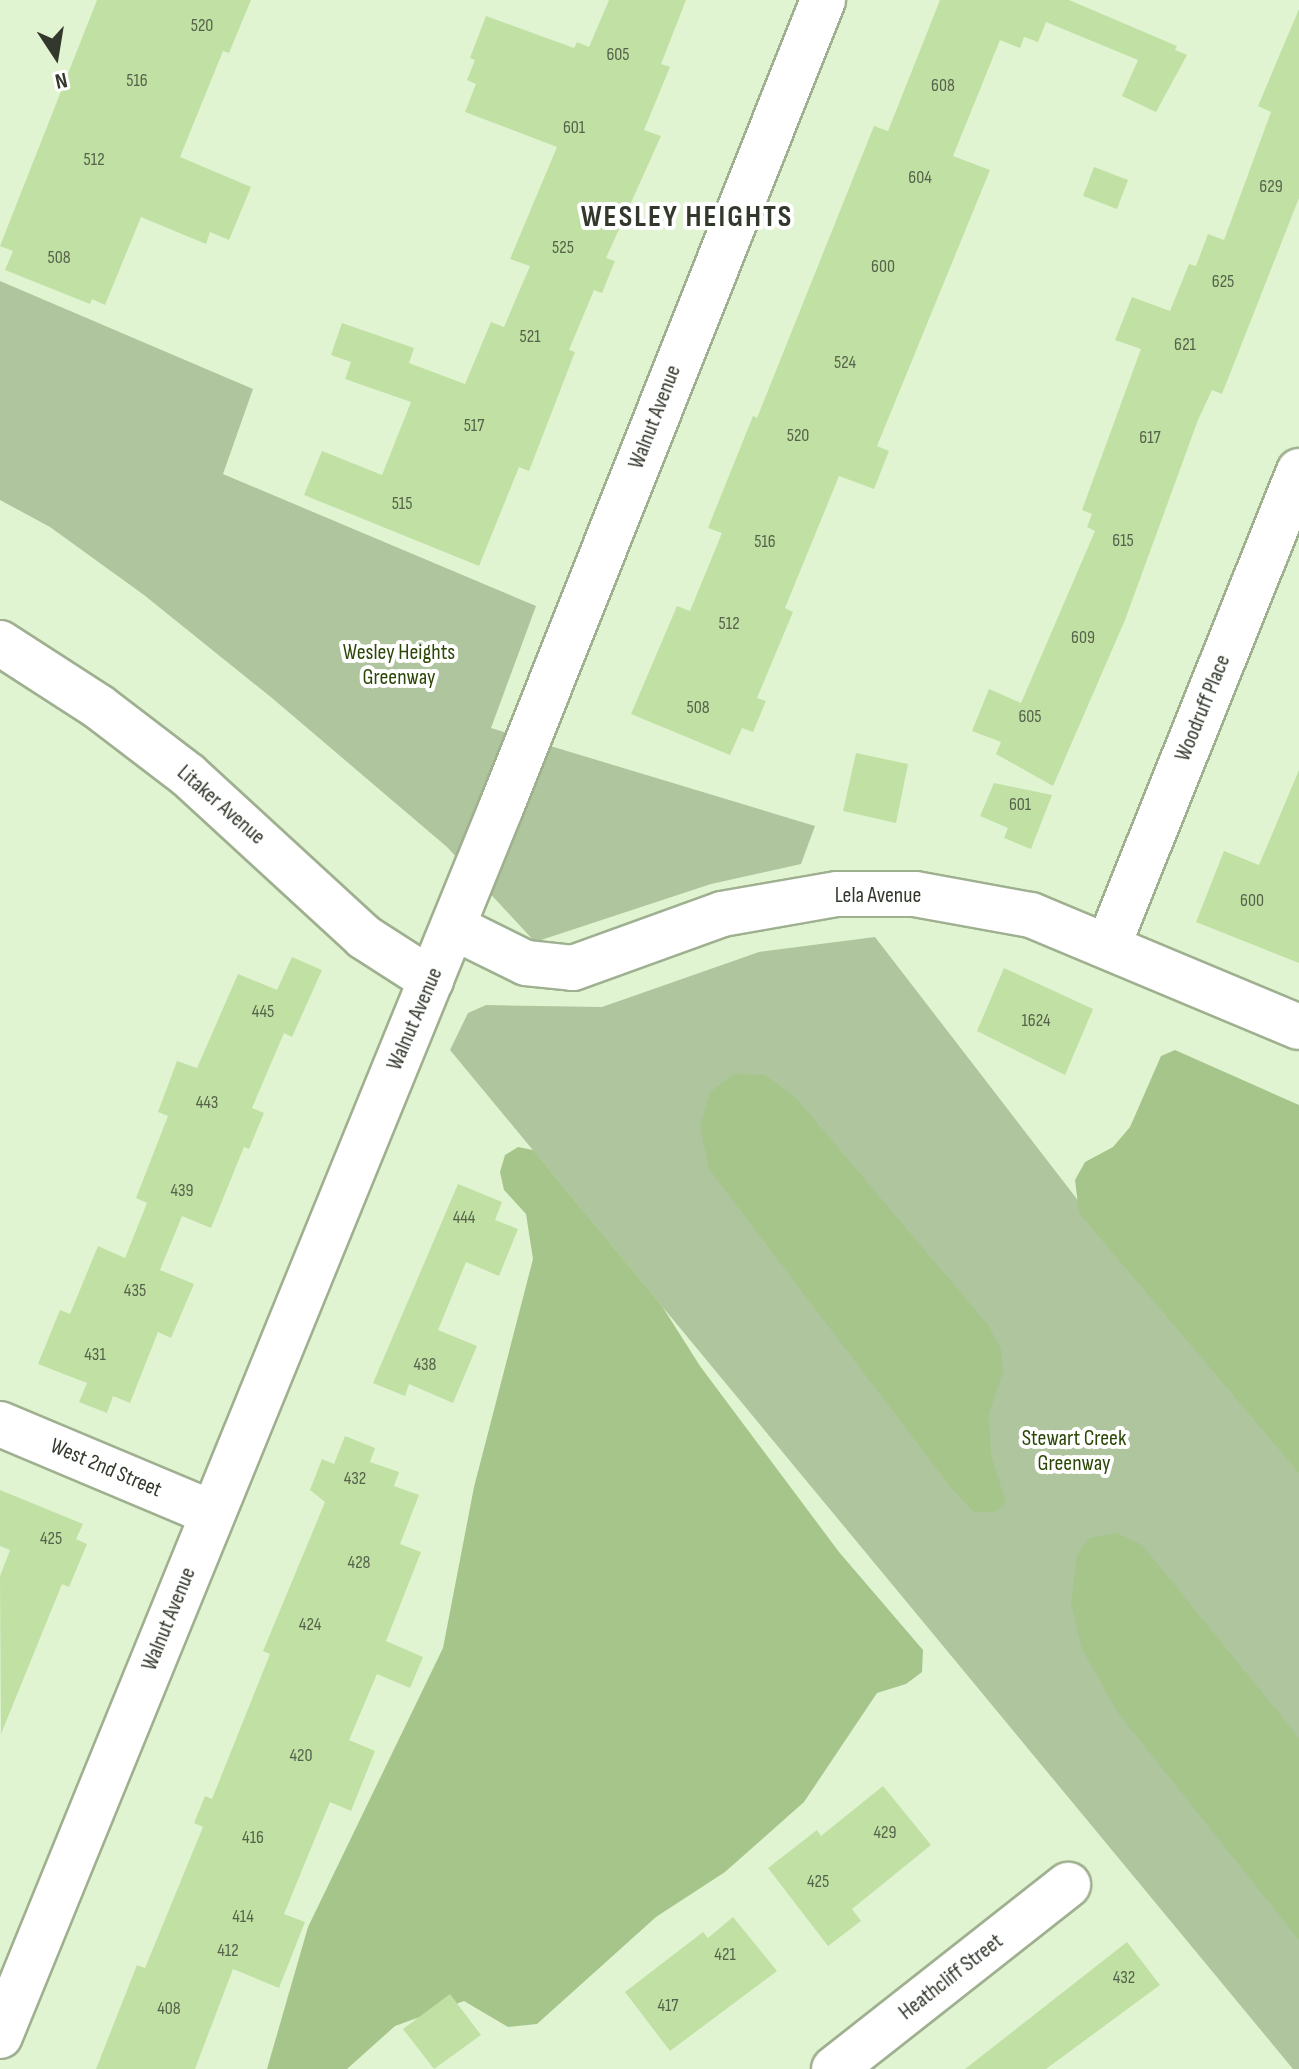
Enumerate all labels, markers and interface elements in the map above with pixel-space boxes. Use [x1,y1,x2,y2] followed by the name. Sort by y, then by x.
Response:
[191,15,213,37] house number: 520
[16,16,96,96] north arrow
[606,44,630,66] house number: 605
[53,66,70,94] text: N
[126,70,148,92] house number: 516
[931,75,955,97] house number: 608
[563,117,585,139] house number: 601
[83,149,105,171] house number: 512
[908,167,932,189] house number: 604
[1259,176,1283,198] house number: 629
[581,199,793,235] district label: WESLEY HEIGHTS
[552,237,574,259] house number: 525
[47,247,71,269] house number: 508
[871,256,895,278] house number: 600
[1212,271,1234,293] house number: 625
[520,326,540,348] house number: 521
[1174,334,1196,356] house number: 621
[834,352,856,374] house number: 524
[623,361,687,473] street label: Walnut Avenue
[464,415,484,437] house number: 517
[787,425,809,447] house number: 520
[1139,427,1161,449] house number: 617
[392,493,412,515] house number: 515
[1112,530,1134,552] house number: 615
[754,531,776,553] house number: 516
[718,613,740,635] house number: 512
[1071,627,1095,649] house number: 609
[343,639,455,690] park label: Wesley Heights Greenway
[1170,651,1236,765] street label: Woodruff Place
[686,697,710,719] house number: 508
[1018,706,1042,728] house number: 605
[172,760,270,850] street label: Litaker Avenue
[1009,794,1031,816] house number: 601
[835,883,921,909] street label: Lela Avenue
[1240,890,1264,912] house number: 600
[382,964,448,1074] street label: Walnut Avenue
[252,1001,274,1023] house number: 445
[1021,1010,1051,1032] house number: 1624
[196,1092,218,1114] house number: 443
[170,1180,194,1202] house number: 439
[453,1207,475,1229] house number: 444
[124,1280,146,1302] house number: 435
[84,1344,106,1366] house number: 431
[413,1354,437,1376] house number: 438
[1022,1425,1126,1476] park label: Stewart Creek Greenway
[46,1433,166,1503] street label: West 2nd Street
[344,1468,366,1490] house number: 432
[40,1528,62,1550] house number: 425
[348,1552,370,1574] house number: 428
[136,1564,202,1674] street label: Walnut Avenue
[299,1614,321,1636] house number: 424
[289,1745,313,1767] house number: 420
[873,1822,897,1844] house number: 429
[242,1827,264,1849] house number: 416
[807,1871,829,1893] house number: 425
[232,1906,254,1928] house number: 414
[894,1928,1008,2026] street label: Heathcliff Street
[217,1940,239,1962] house number: 412
[714,1944,736,1966] house number: 421
[1113,1967,1135,1989] house number: 432
[657,1995,679,2017] house number: 417
[157,1998,181,2020] house number: 408

